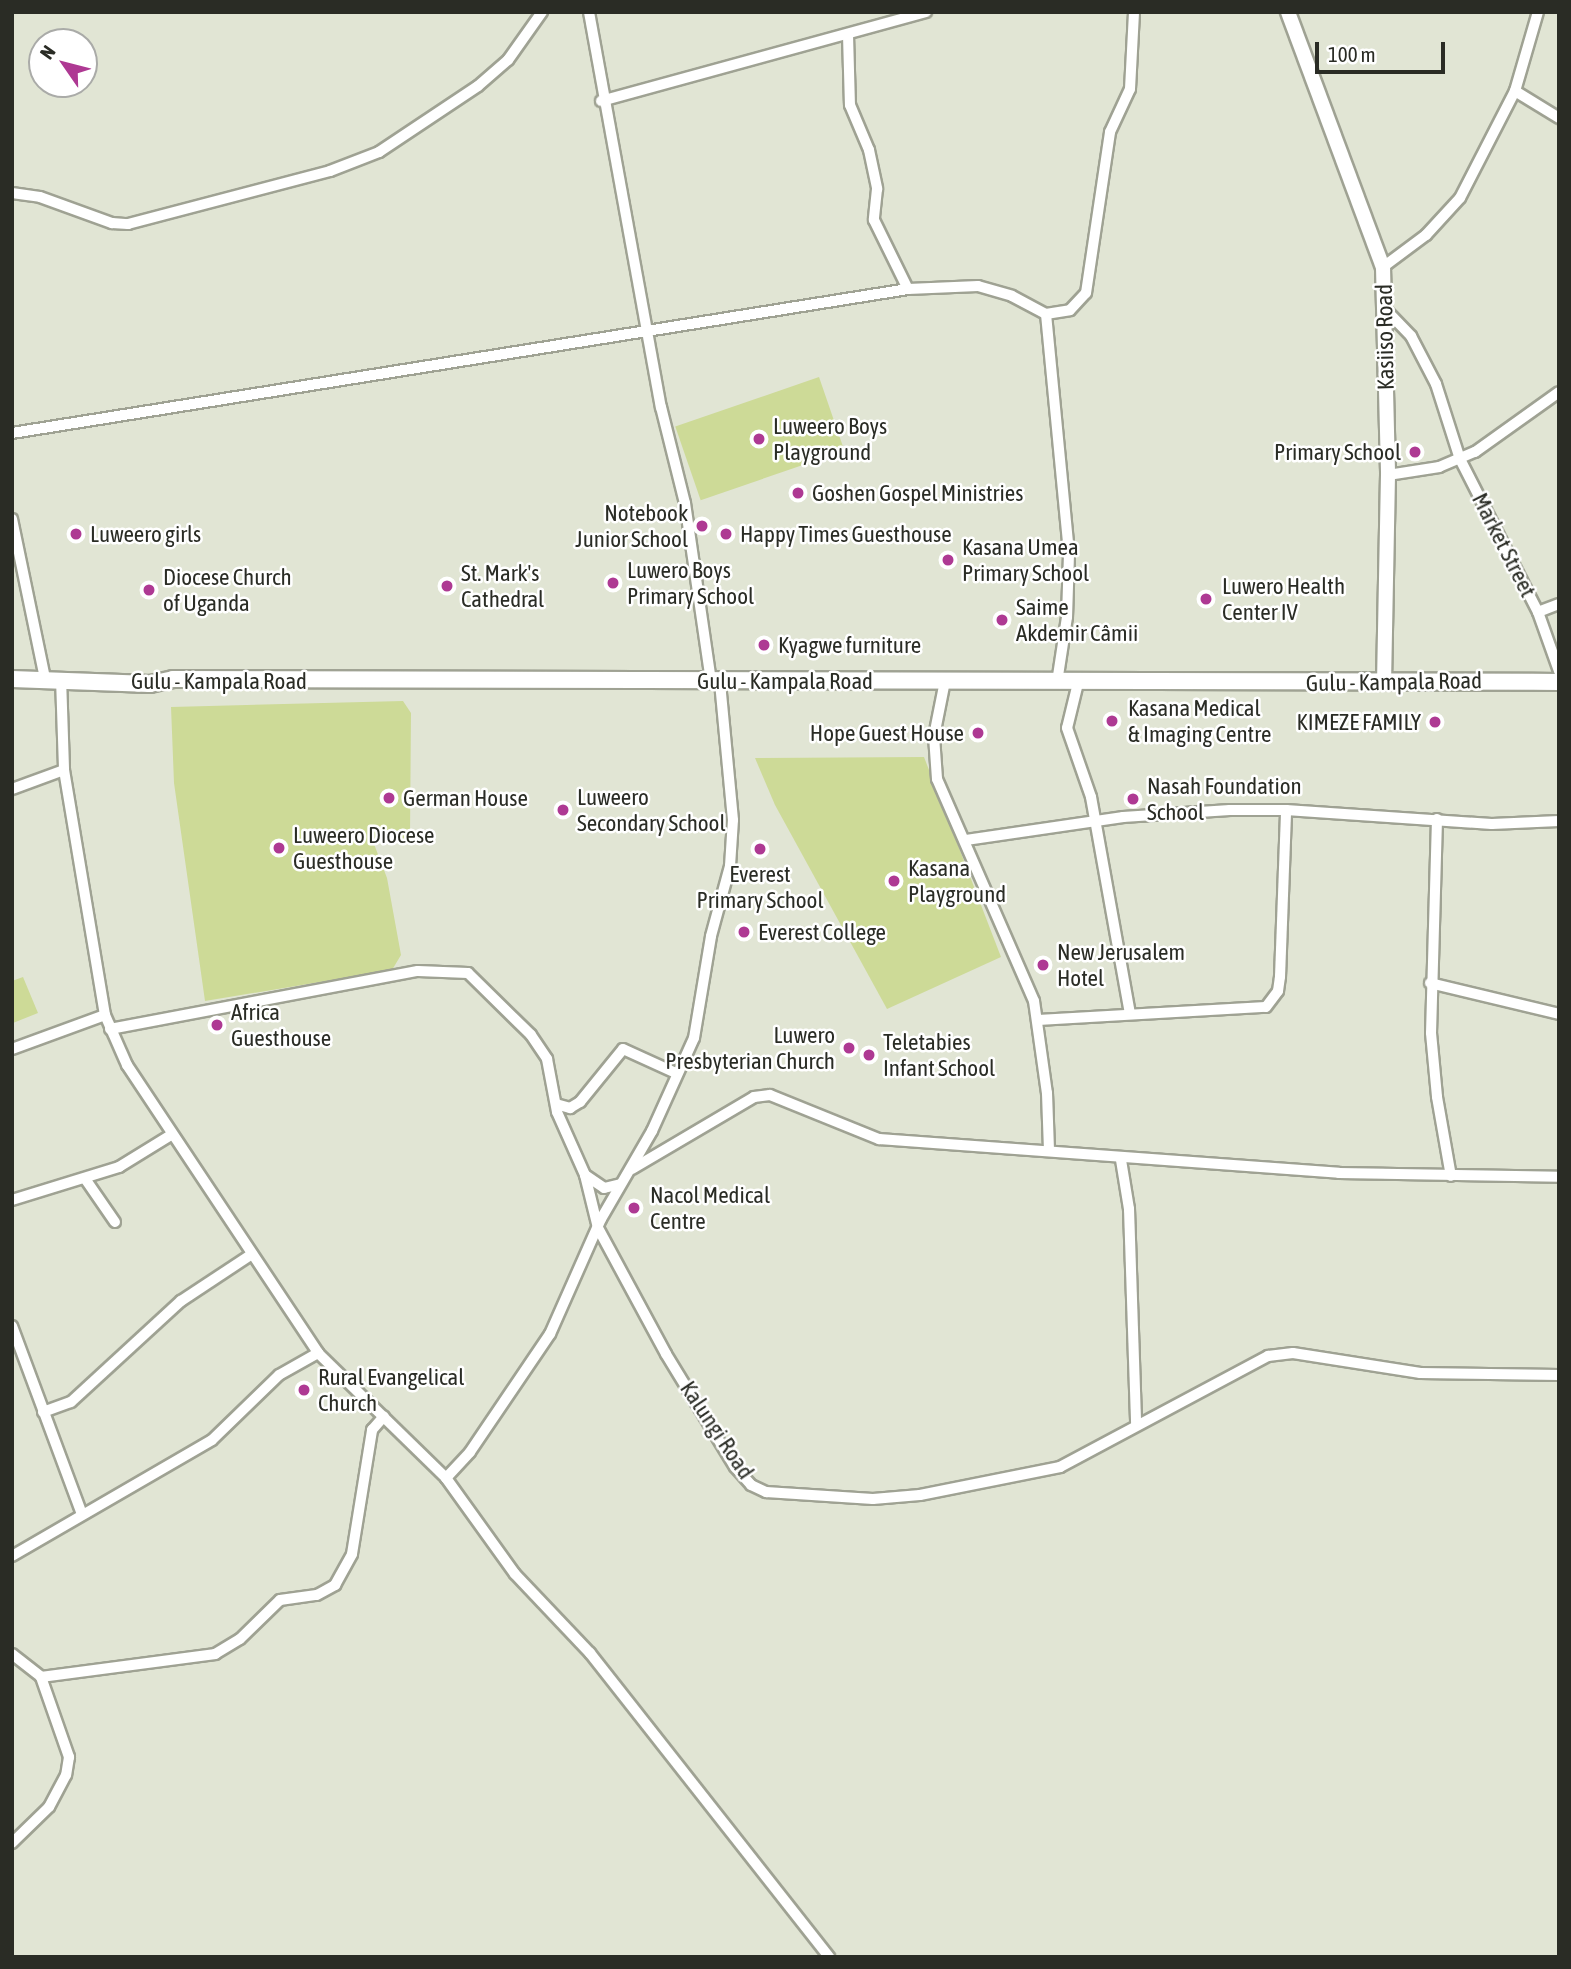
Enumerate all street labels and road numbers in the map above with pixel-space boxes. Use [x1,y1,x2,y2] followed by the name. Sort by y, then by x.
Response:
[1370,284,1400,390] street label: Kasiiso Road
[1466,488,1542,602] street label: Market Street
[131,667,307,695] street label: Gulu - Kampala Road
[697,667,873,695] street label: Gulu - Kampala Road
[1306,667,1482,697] street label: Gulu - Kampala Road
[674,1376,760,1484] street label: Kalungi Road

